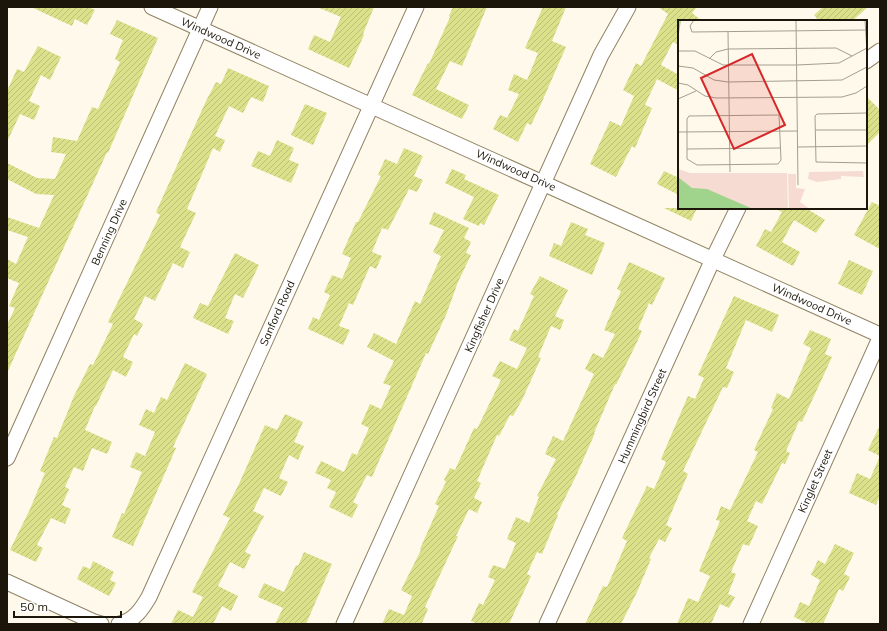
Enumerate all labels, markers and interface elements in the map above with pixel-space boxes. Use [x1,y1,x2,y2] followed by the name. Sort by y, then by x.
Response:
[179,14,263,62] street label: Windwood Drive
[678,20,867,209] inset map
[474,146,558,194] street label: Windwood Drive
[88,196,130,268] street label: Benning Drive
[461,275,507,355] street label: Kingfisher Drive
[256,278,298,348] street label: Sanford Road
[770,280,854,328] street label: Windwood Drive
[615,366,669,466] street label: Hummingbird Street
[795,447,835,515] street label: Kinglet Street
[14,593,121,619] scale bar
[20,599,48,614] text: 50 m

